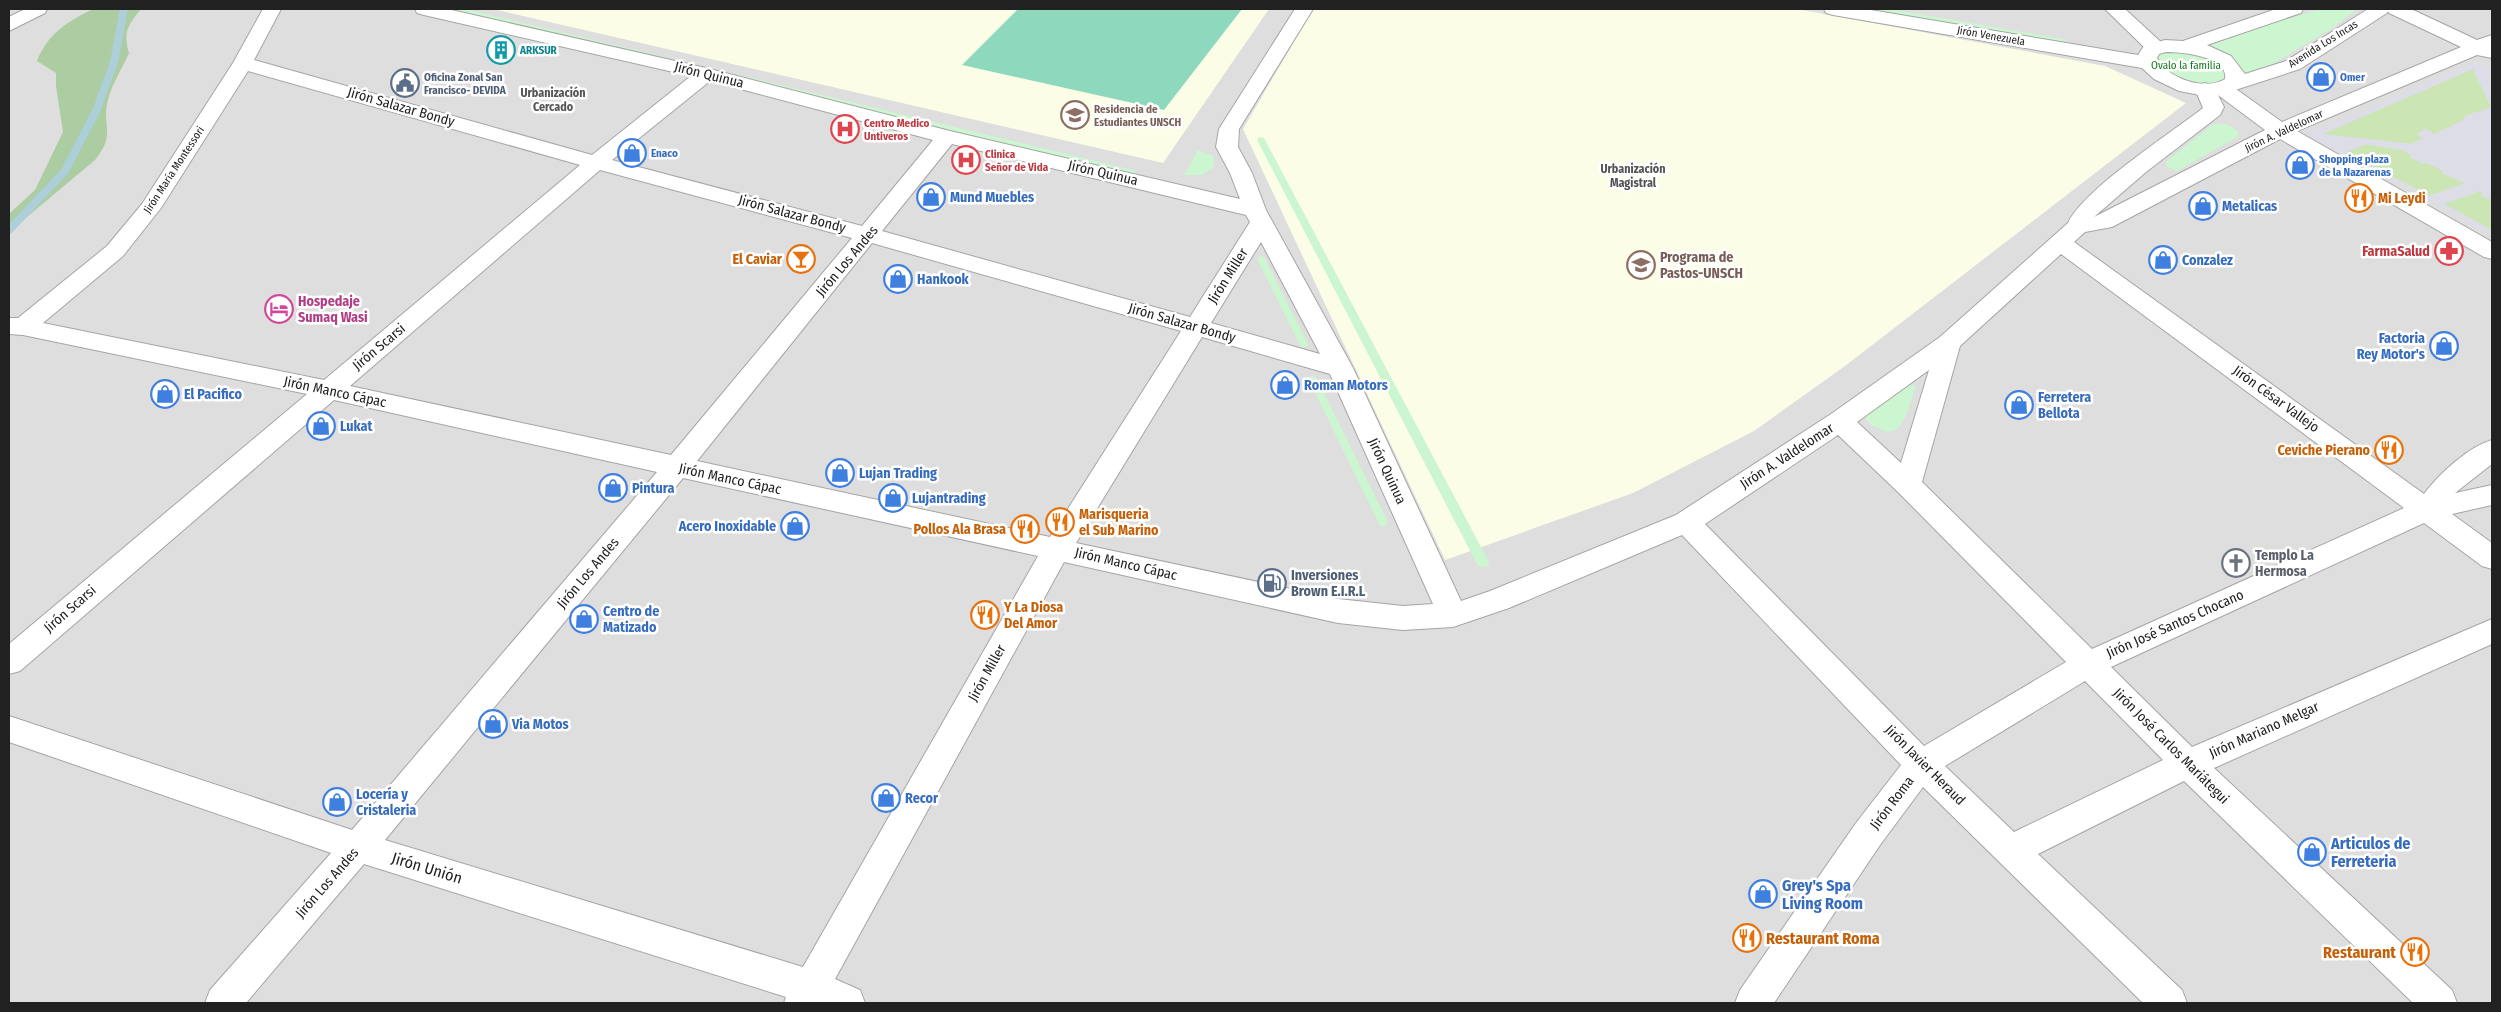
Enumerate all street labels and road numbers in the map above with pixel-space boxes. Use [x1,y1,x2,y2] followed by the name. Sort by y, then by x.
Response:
[2286,17,2360,71] street label: Avenida Los Incas
[1956,24,2026,48] street label: Jirón Venezuela
[672,58,746,92] street label: Jirón Quinua
[346,84,457,131] street label: Jirón Salazar Bondy
[2243,107,2325,155] street label: Jirón A. Valdelomar
[141,124,207,216] street label: Jirón María Montessori
[1066,157,1140,189] street label: Jirón Quinua
[736,191,848,237] street label: Jirón Salazar Bondy
[812,222,882,300] street label: Jirón Los Andes
[1204,245,1252,307] street label: Jirón Miller
[1127,300,1238,347] street label: Jirón Salazar Bondy
[349,320,409,374] street label: Jirón Scarsi
[2229,362,2323,436] street label: Jirón César Vallejo
[282,373,388,411] street label: Jirón Manco Cápac
[1737,419,1837,493] street label: Jirón A. Valdelomar
[1364,435,1410,507] street label: Jirón Quinua
[677,460,783,498] street label: Jirón Manco Cápac
[553,534,623,612] street label: Jirón Los Andes
[1073,544,1179,584] street label: Jirón Manco Cápac
[40,582,100,636] street label: Jirón Scarsi
[2104,586,2246,662] street label: Jirón José Santos Chocano
[964,641,1010,704] street label: Jirón Miller
[2110,685,2232,807] street label: Jirón José Carlos Mariátegui
[2206,698,2322,762] street label: Jirón Mariano Melgar
[1881,721,1969,809] street label: Jirón Javier Heraud
[1866,773,1918,833] street label: Jirón Roma
[292,844,362,922] street label: Jirón Los Andes
[389,848,465,888] street label: Jirón Unión

